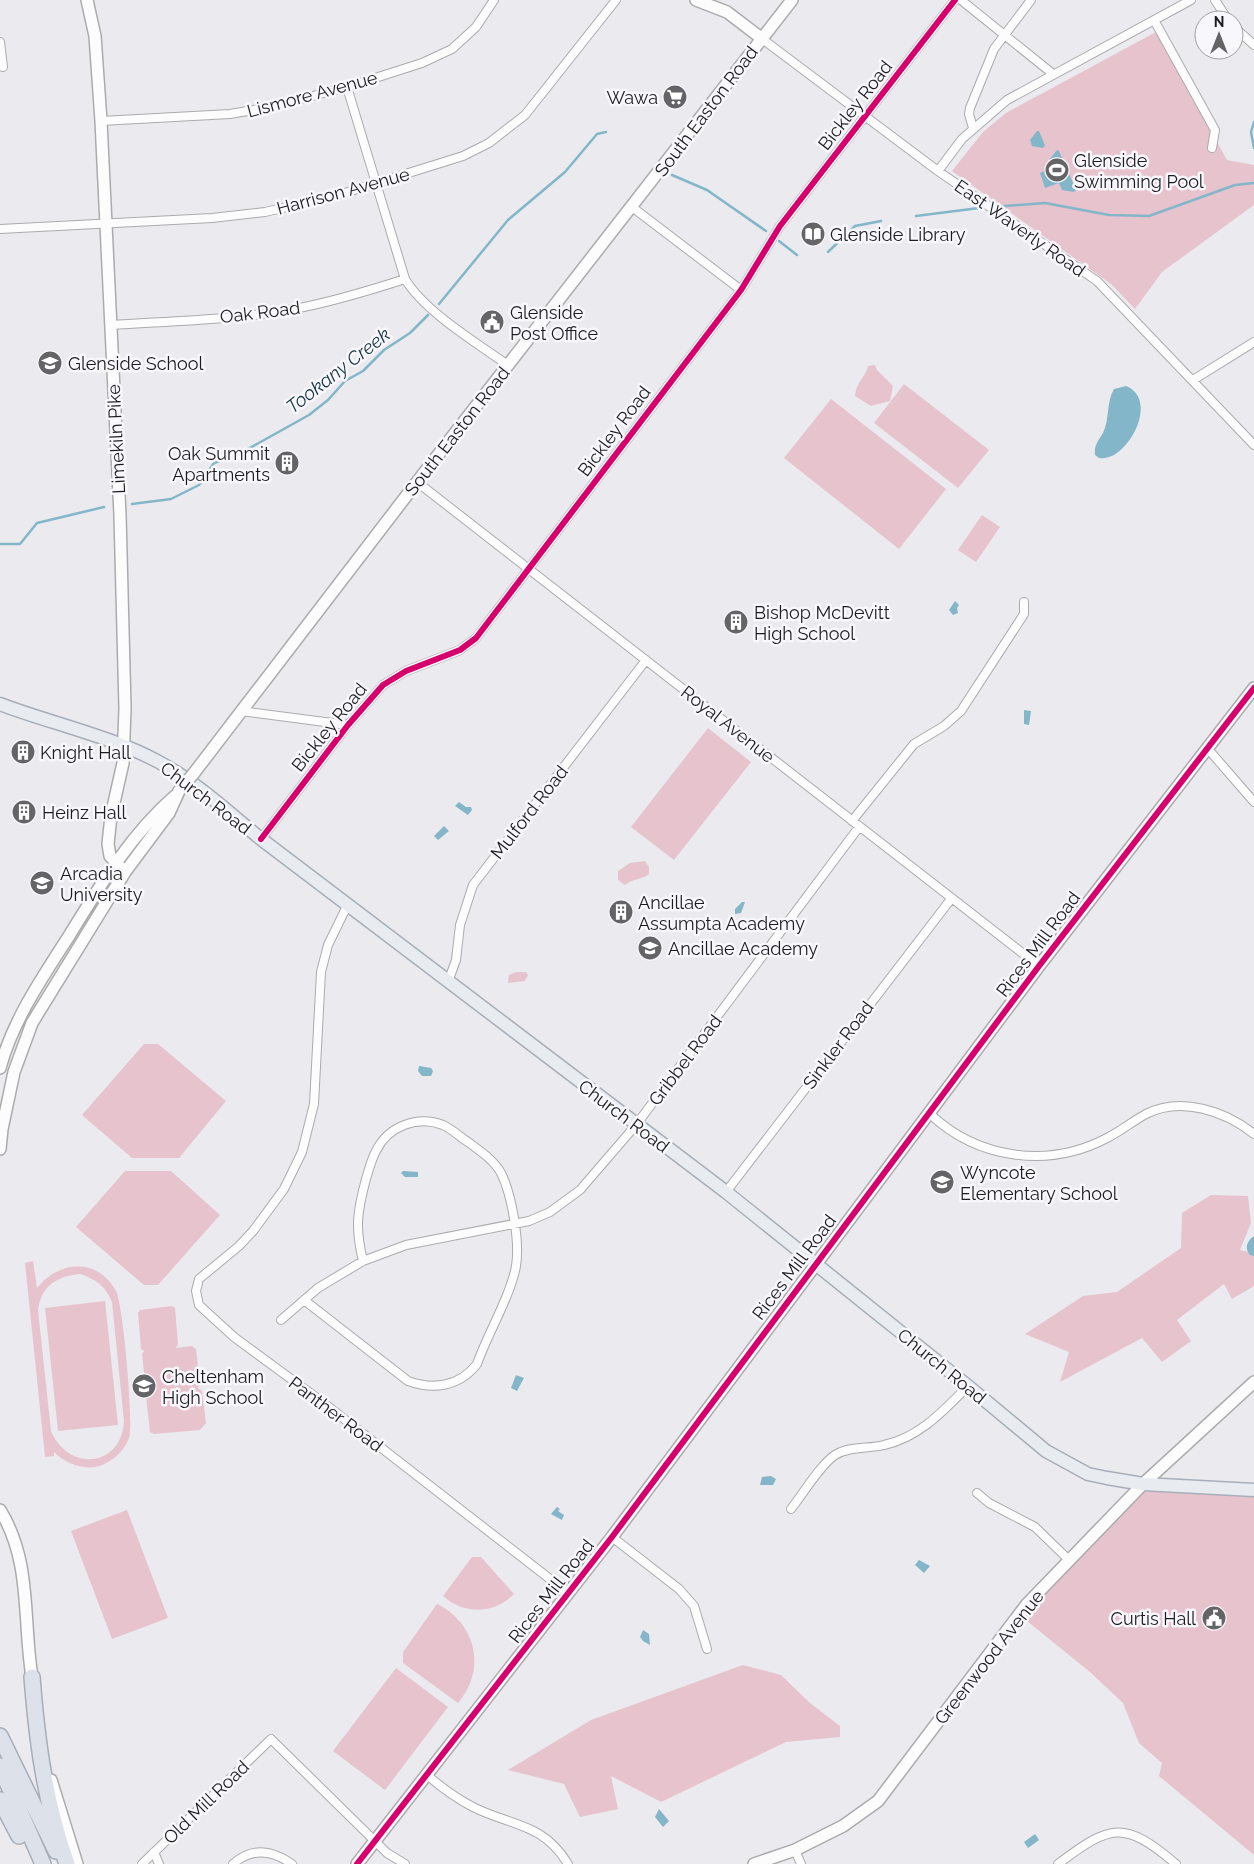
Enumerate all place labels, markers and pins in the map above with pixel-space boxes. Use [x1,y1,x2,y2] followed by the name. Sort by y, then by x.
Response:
[662,84,688,110] supermarket icon: Wawa
[606,87,658,108] place label: Wawa
[1074,150,1204,192] place label: Glenside Swimming Pool
[1044,157,1070,183] sports icon: Glenside Swimming Pool
[800,221,826,247] library icon: Glenside Library
[830,224,966,245] place label: Glenside Library
[510,302,599,344] place label: Glenside Post Office
[479,309,505,335] public building icon: Glenside Post Office
[37,350,63,376] school or university icon: Glenside School
[68,353,204,374] place label: Glenside School
[168,443,270,485] place label: Oak Summit Apartments
[274,450,300,476] building icon: Oak Summit Apartments
[754,602,890,644] place label: Bishop McDevitt High School
[723,609,749,635] building icon: Bishop McDevitt High School
[10,739,36,765] building icon: Knight Hall
[40,742,131,763] place label: Knight Hall
[11,799,37,825] building icon: Heinz Hall
[42,802,126,823] place label: Heinz Hall
[60,863,143,905] place label: Arcadia University
[29,870,55,896] school or university icon: Arcadia University
[638,892,805,934] place label: Ancillae Assumpta Academy
[608,899,634,925] building icon: Ancillae Assumpta Academy
[637,935,663,961] school or university icon: Ancillae Academy
[668,938,818,959] place label: Ancillae Academy
[960,1162,1118,1204] place label: Wyncote Elementary School
[929,1169,955,1195] school or university icon: Wyncote Elementary School
[162,1366,264,1408] place label: Cheltenham High School
[131,1373,157,1399] school or university icon: Cheltenham High School
[1201,1605,1227,1631] public building icon: Curtis Hall
[1111,1608,1196,1629] place label: Curtis Hall

